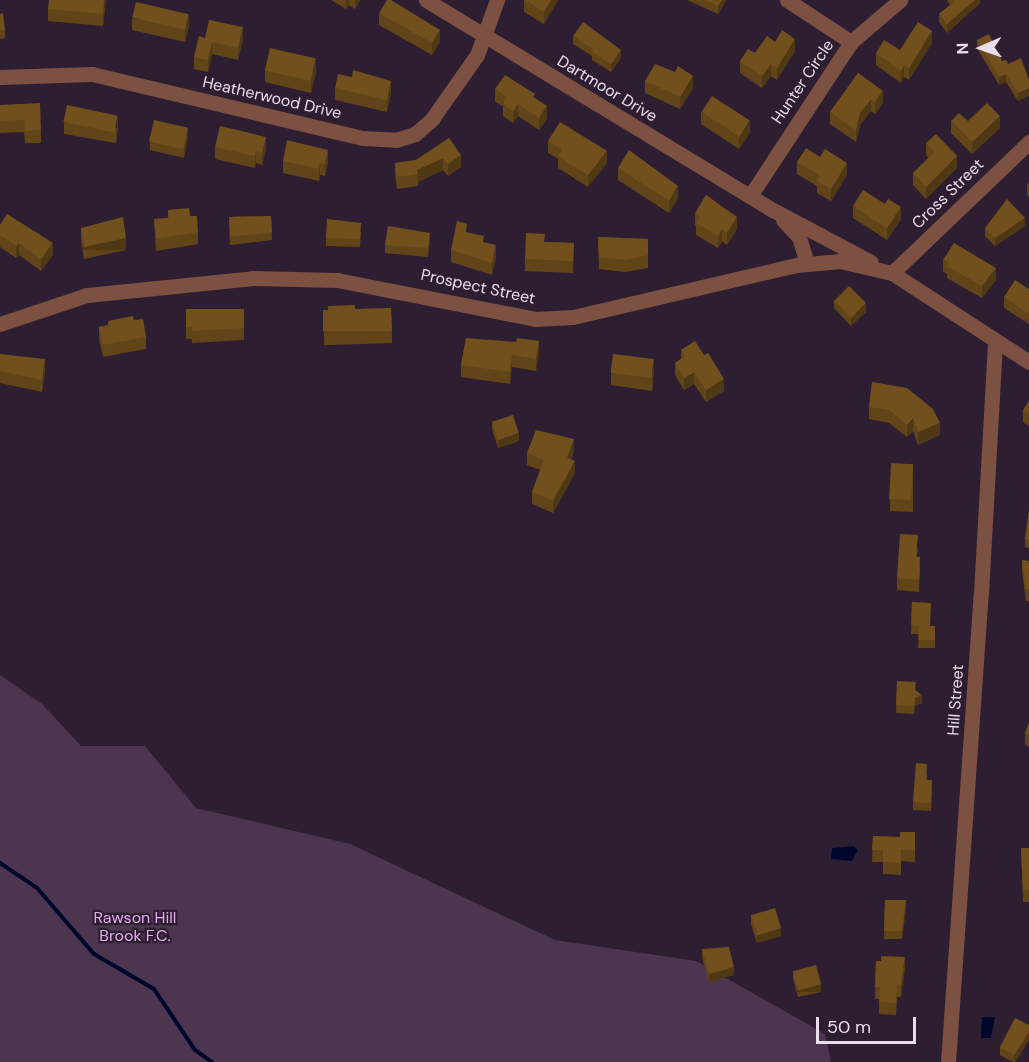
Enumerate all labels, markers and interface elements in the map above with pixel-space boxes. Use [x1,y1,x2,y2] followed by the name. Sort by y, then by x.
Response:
[951,18,1011,78] north arrow
[768,36,838,128] street label: Hunter Circle
[952,42,973,55] text: N
[554,52,660,126] street label: Dartmoor Drive
[201,73,343,123] street label: Heatherwood Drive
[908,155,988,233] street label: Cross Street
[419,266,537,308] street label: Prospect Street
[944,664,968,736] street label: Hill Street
[94,908,176,946] park label: Rawson Hill Brook F.C.
[819,1005,920,1043] scale bar
[827,1015,871,1039] text: 50 m

